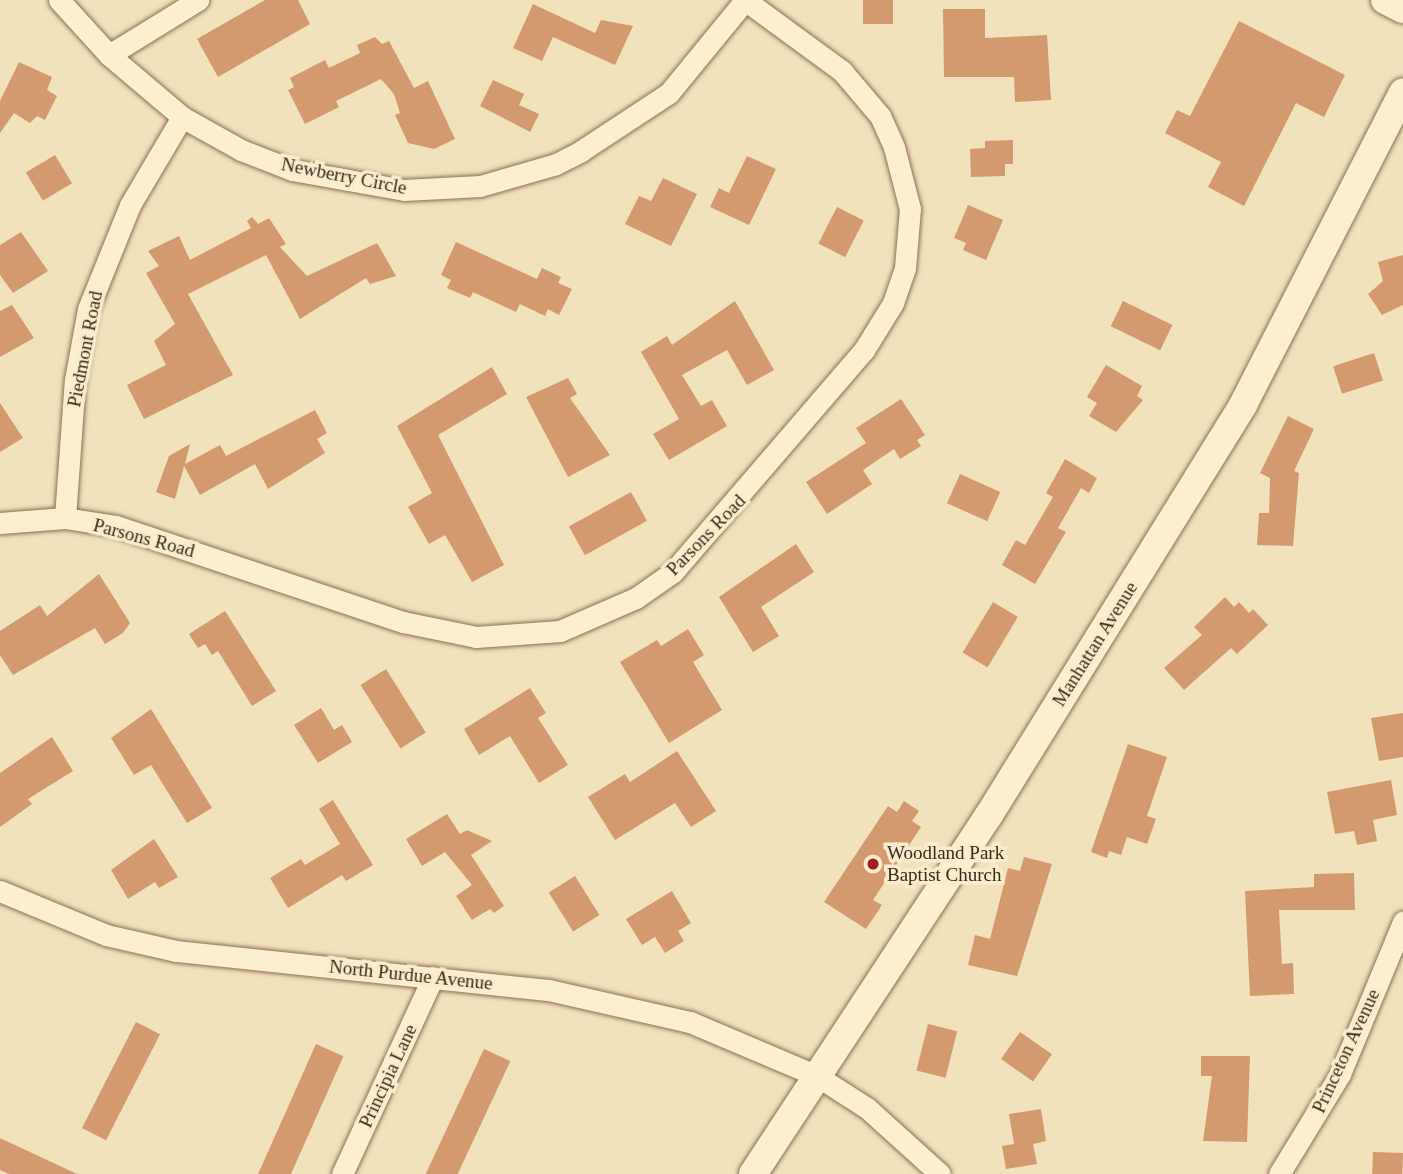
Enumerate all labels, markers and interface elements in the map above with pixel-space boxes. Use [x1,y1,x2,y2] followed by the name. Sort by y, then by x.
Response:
[279,153,409,199] street label: Newberry Circle
[63,289,107,409] street label: Piedmont Road
[662,490,750,580] street label: Parsons Road
[91,514,197,562] street label: Parsons Road
[1047,577,1143,711] street label: Manhattan Avenue
[887,842,1004,886] place label: Woodland Park Baptist Church
[865,856,881,872] marker: Woodland Park Baptist Church
[328,955,494,995] street label: North Purdue Avenue
[1307,985,1385,1117] street label: Princeton Avenue
[354,1021,422,1131] street label: Principia Lane

